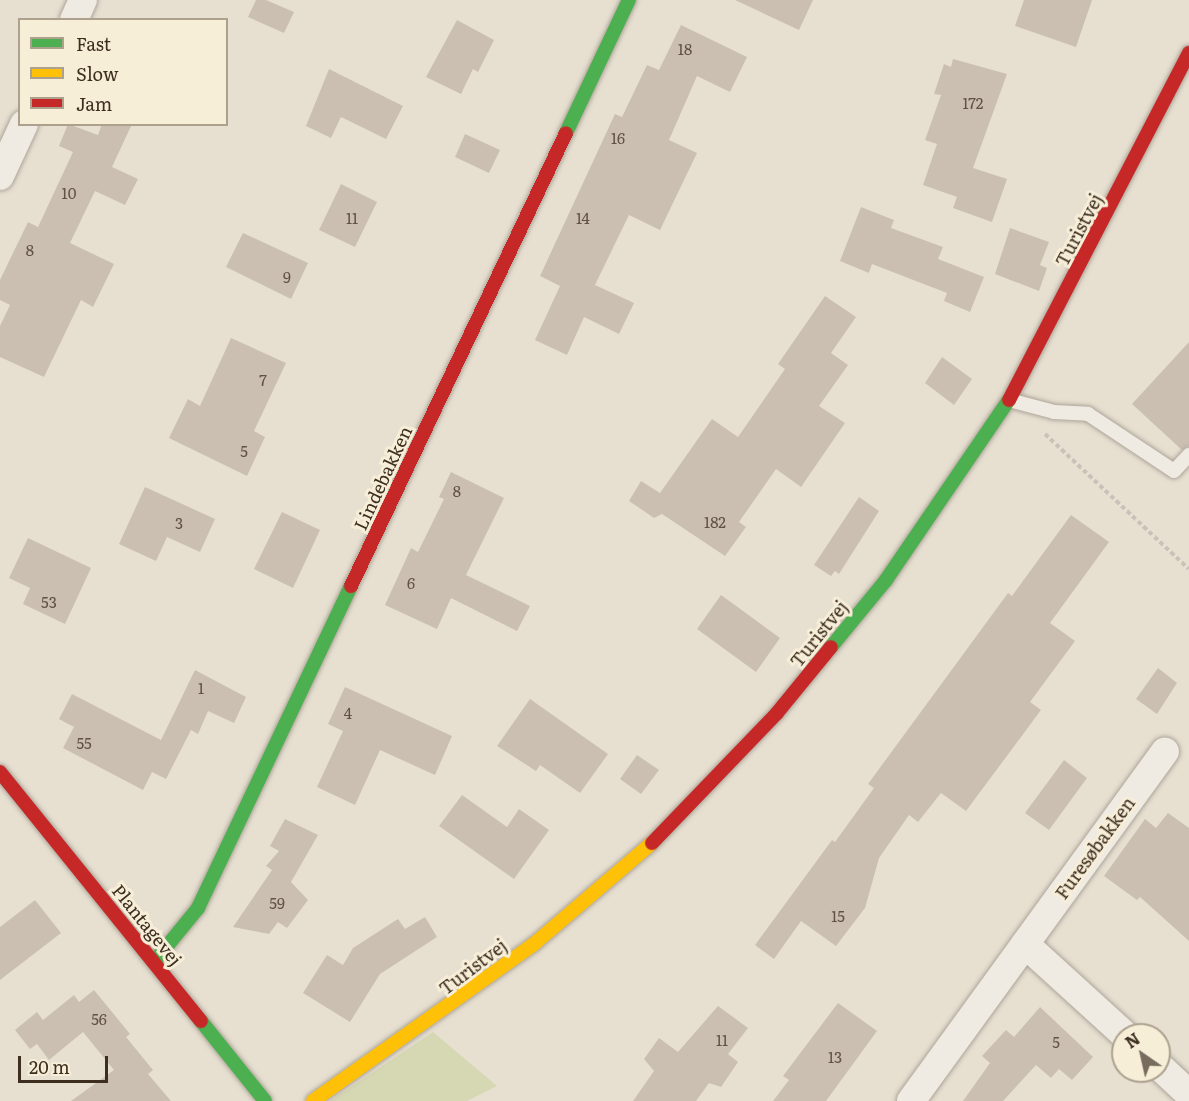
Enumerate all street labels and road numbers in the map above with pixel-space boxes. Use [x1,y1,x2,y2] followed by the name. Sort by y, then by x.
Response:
[1051,190,1107,270] street label: Turistvej
[349,423,417,533] street label: Lindebakken
[786,596,852,672] street label: Turistvej
[1051,793,1139,903] street label: Furesøbakken
[108,880,186,970] street label: Plantagevej
[435,935,511,999] street label: Turistvej

